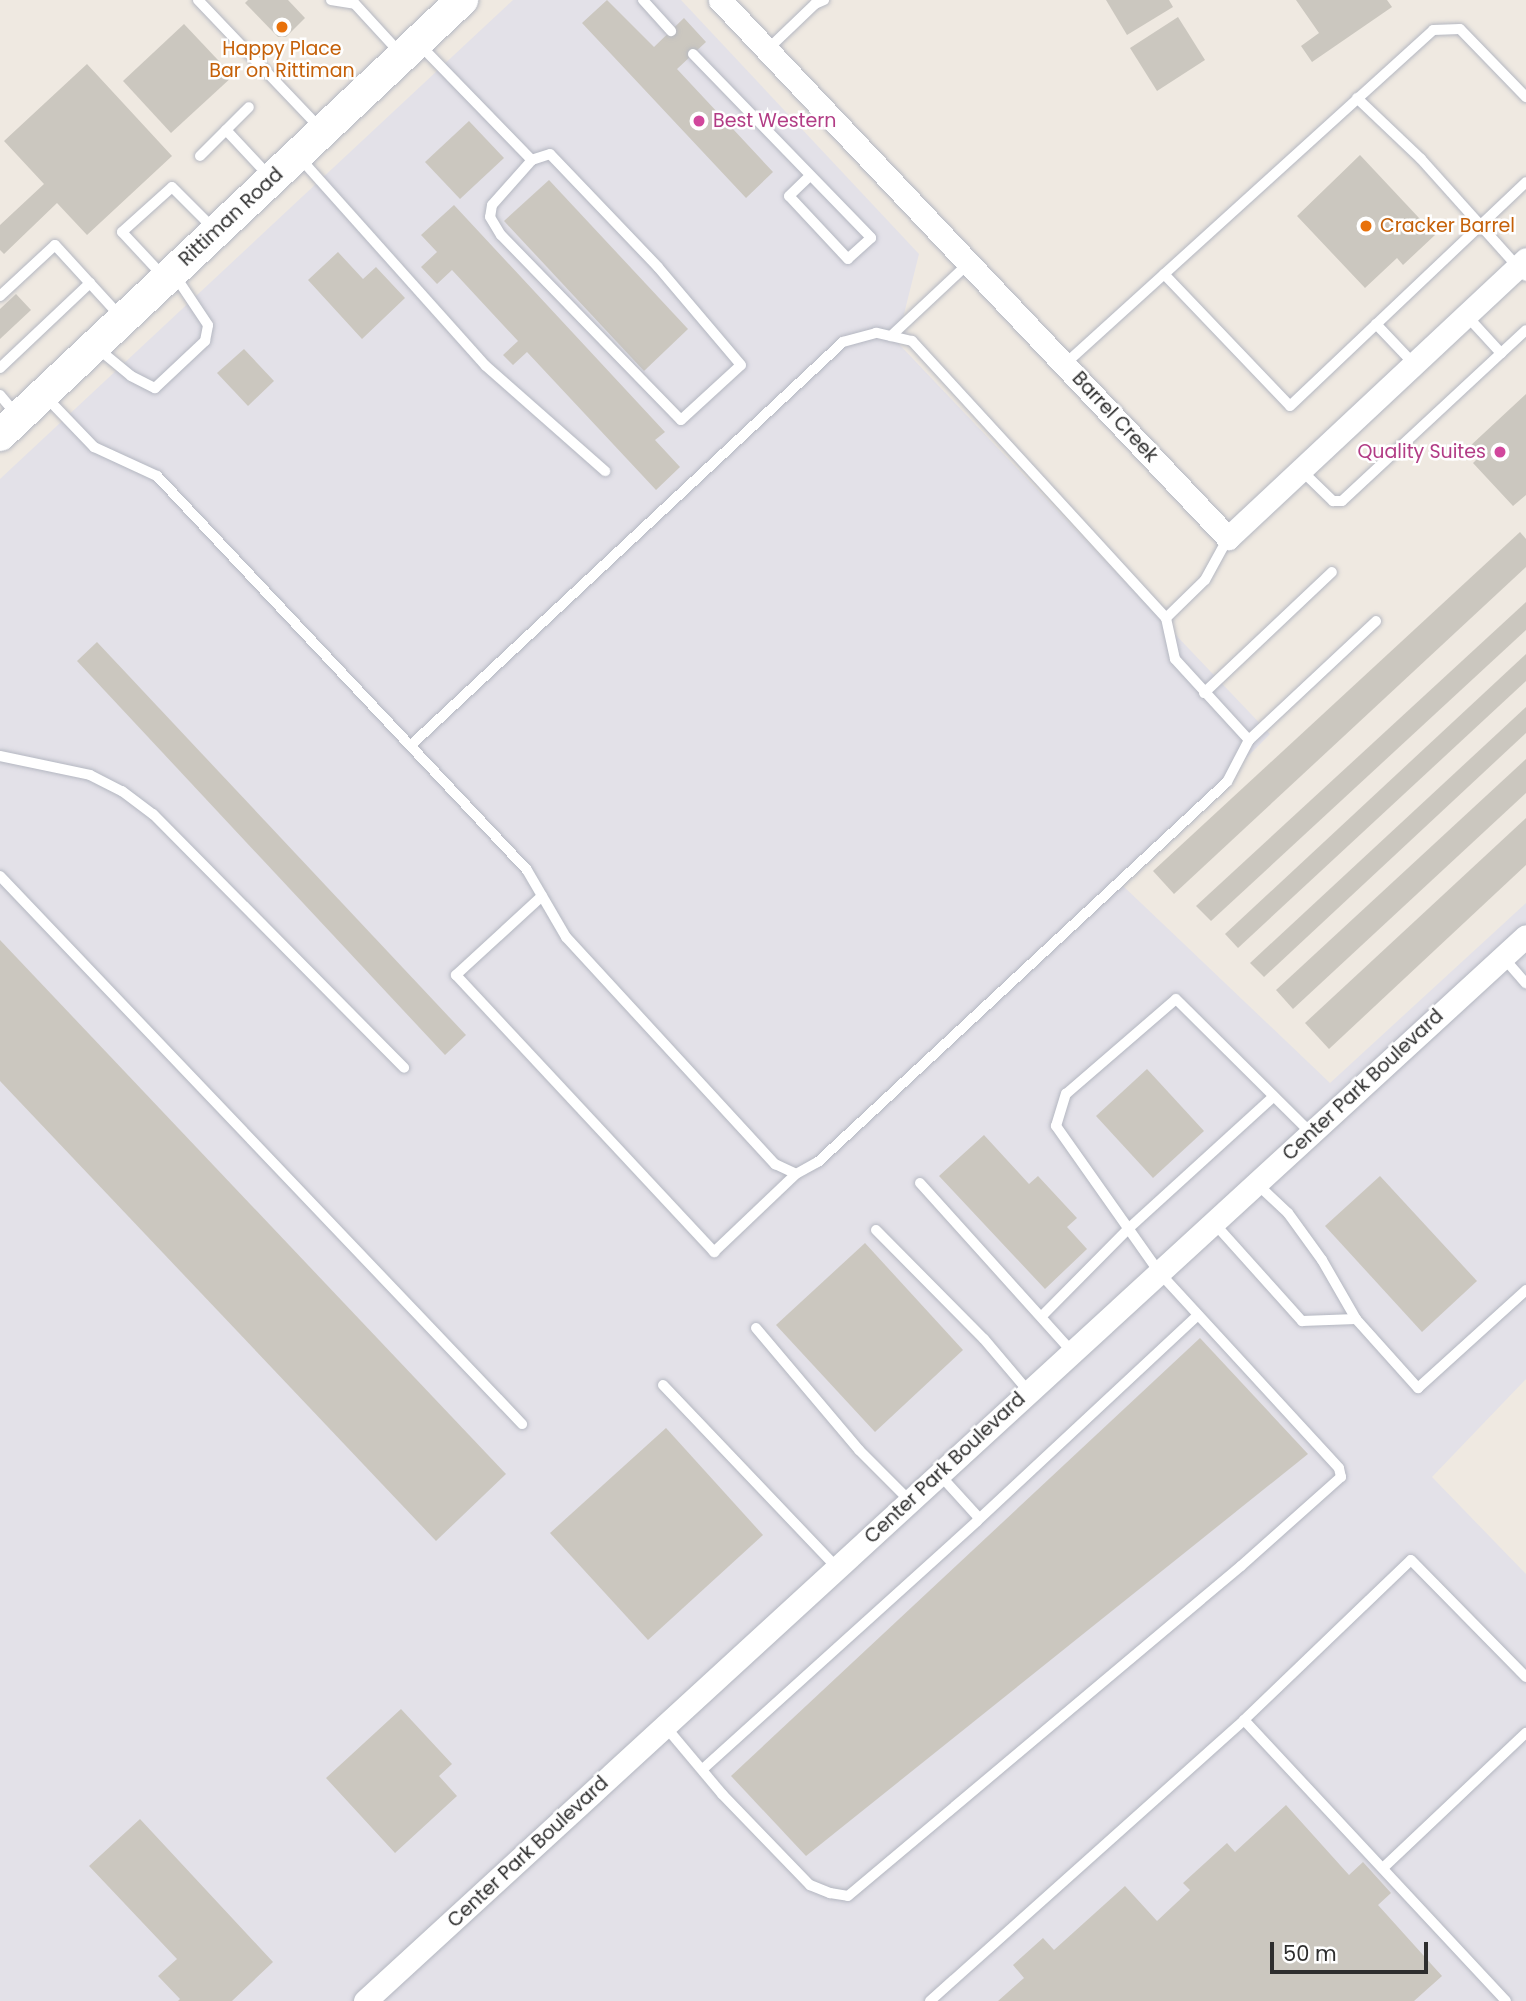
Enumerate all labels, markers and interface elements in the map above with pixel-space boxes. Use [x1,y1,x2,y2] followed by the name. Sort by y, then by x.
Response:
[274,19,290,35] marker: Happy Place Bar on Rittiman
[209,38,355,82] place label: Happy Place Bar on Rittiman
[713,110,837,132] place label: Best Western
[691,113,707,129] marker: Best Western
[174,163,288,271] street label: Rittiman Road
[1380,215,1515,237] place label: Cracker Barrel
[1358,218,1374,234] marker: Cracker Barrel
[1067,367,1163,467] street label: Barrel Creek
[1357,441,1486,463] place label: Quality Suites
[1492,444,1508,460] marker: Quality Suites
[1278,1005,1448,1165] street label: Center Park Boulevard
[860,1388,1030,1548] street label: Center Park Boulevard
[443,1772,613,1932] street label: Center Park Boulevard
[1274,1927,1432,1971] scale bar
[1283,1939,1337,1968] text: 50 m

